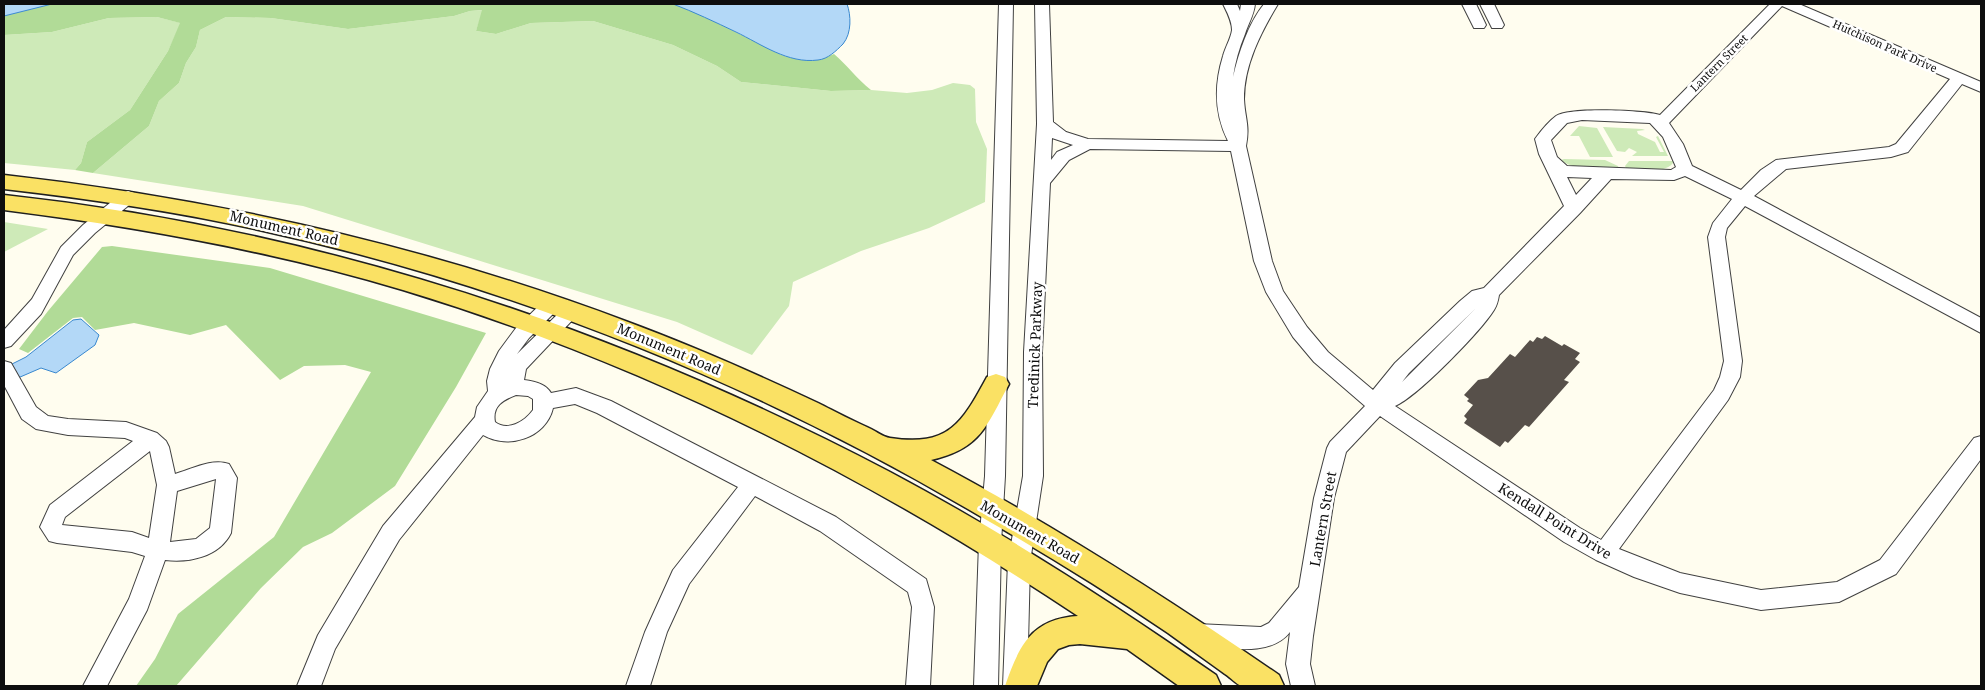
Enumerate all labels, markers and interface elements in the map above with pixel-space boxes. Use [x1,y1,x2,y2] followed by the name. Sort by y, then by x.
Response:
[1831,16,1940,75] street label: Hutchison Park Drive
[1687,30,1751,95] street label: Lantern Street
[228,206,341,249] street label: Monument Road
[1023,281,1046,409] street label: Tredinick Parkway
[614,318,724,379] street label: Monument Road
[1305,470,1340,568] street label: Lantern Street
[1495,478,1616,563] street label: Kendall Point Drive
[977,496,1083,568] street label: Monument Road

